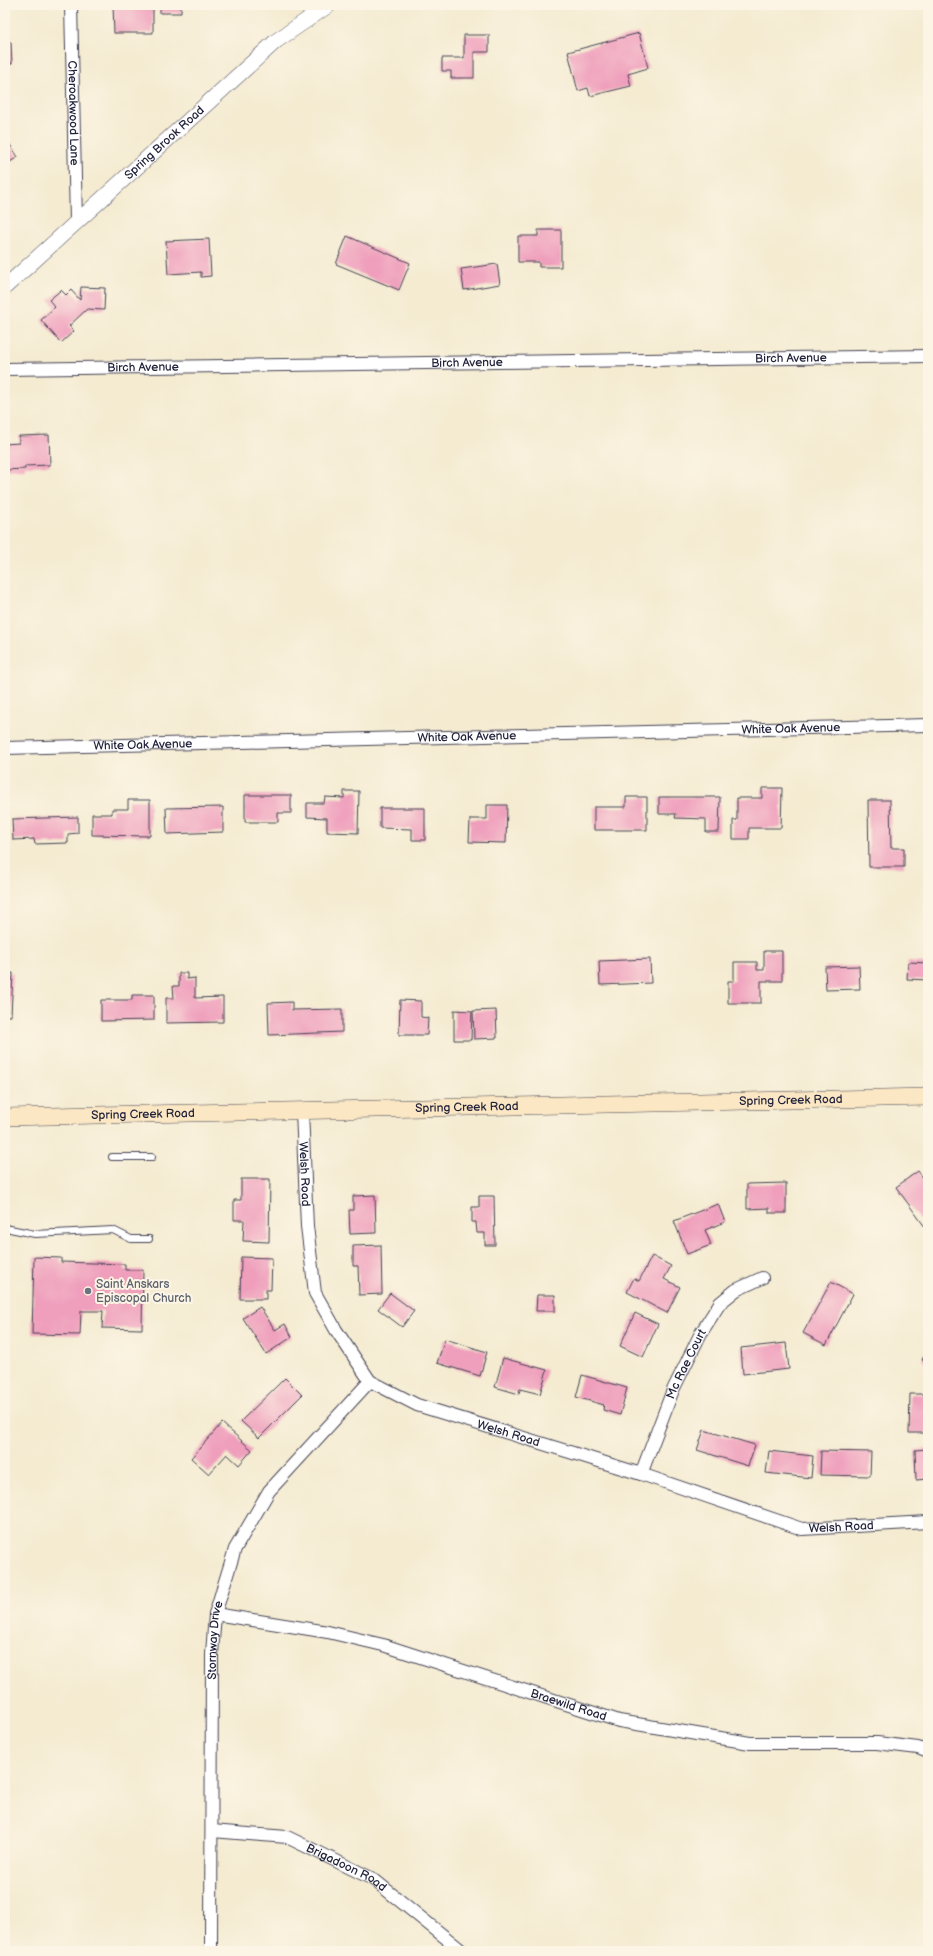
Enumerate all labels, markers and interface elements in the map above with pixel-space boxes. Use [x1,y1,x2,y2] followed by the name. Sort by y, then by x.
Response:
[65,60,82,166] street label: Cheroakwood Lane
[121,102,207,183] street label: Spring Brook Road
[755,350,827,366] street label: Birch Avenue
[431,354,503,370] street label: Birch Avenue
[107,359,179,375] street label: Birch Avenue
[741,720,840,737] street label: White Oak Avenue
[417,728,516,745] street label: White Oak Avenue
[93,736,193,753] street label: White Oak Avenue
[739,1091,843,1109] street label: Spring Creek Road
[415,1098,519,1116] street label: Spring Creek Road
[91,1105,195,1123] street label: Spring Creek Road
[296,1141,314,1207] street label: Welsh Road
[96,1277,192,1306] place label: Saint Anskars Episcopal Church
[83,1286,93,1296] marker: Saint Anskars Episcopal Church
[663,1326,709,1401] street label: Mc Rae Court
[475,1416,542,1450] street label: Welsh Road
[808,1518,874,1536] street label: Welsh Road
[204,1599,226,1680] street label: Stornway Drive
[529,1686,609,1724] street label: Braewild Road
[304,1840,390,1895] street label: Brigadoon Road

